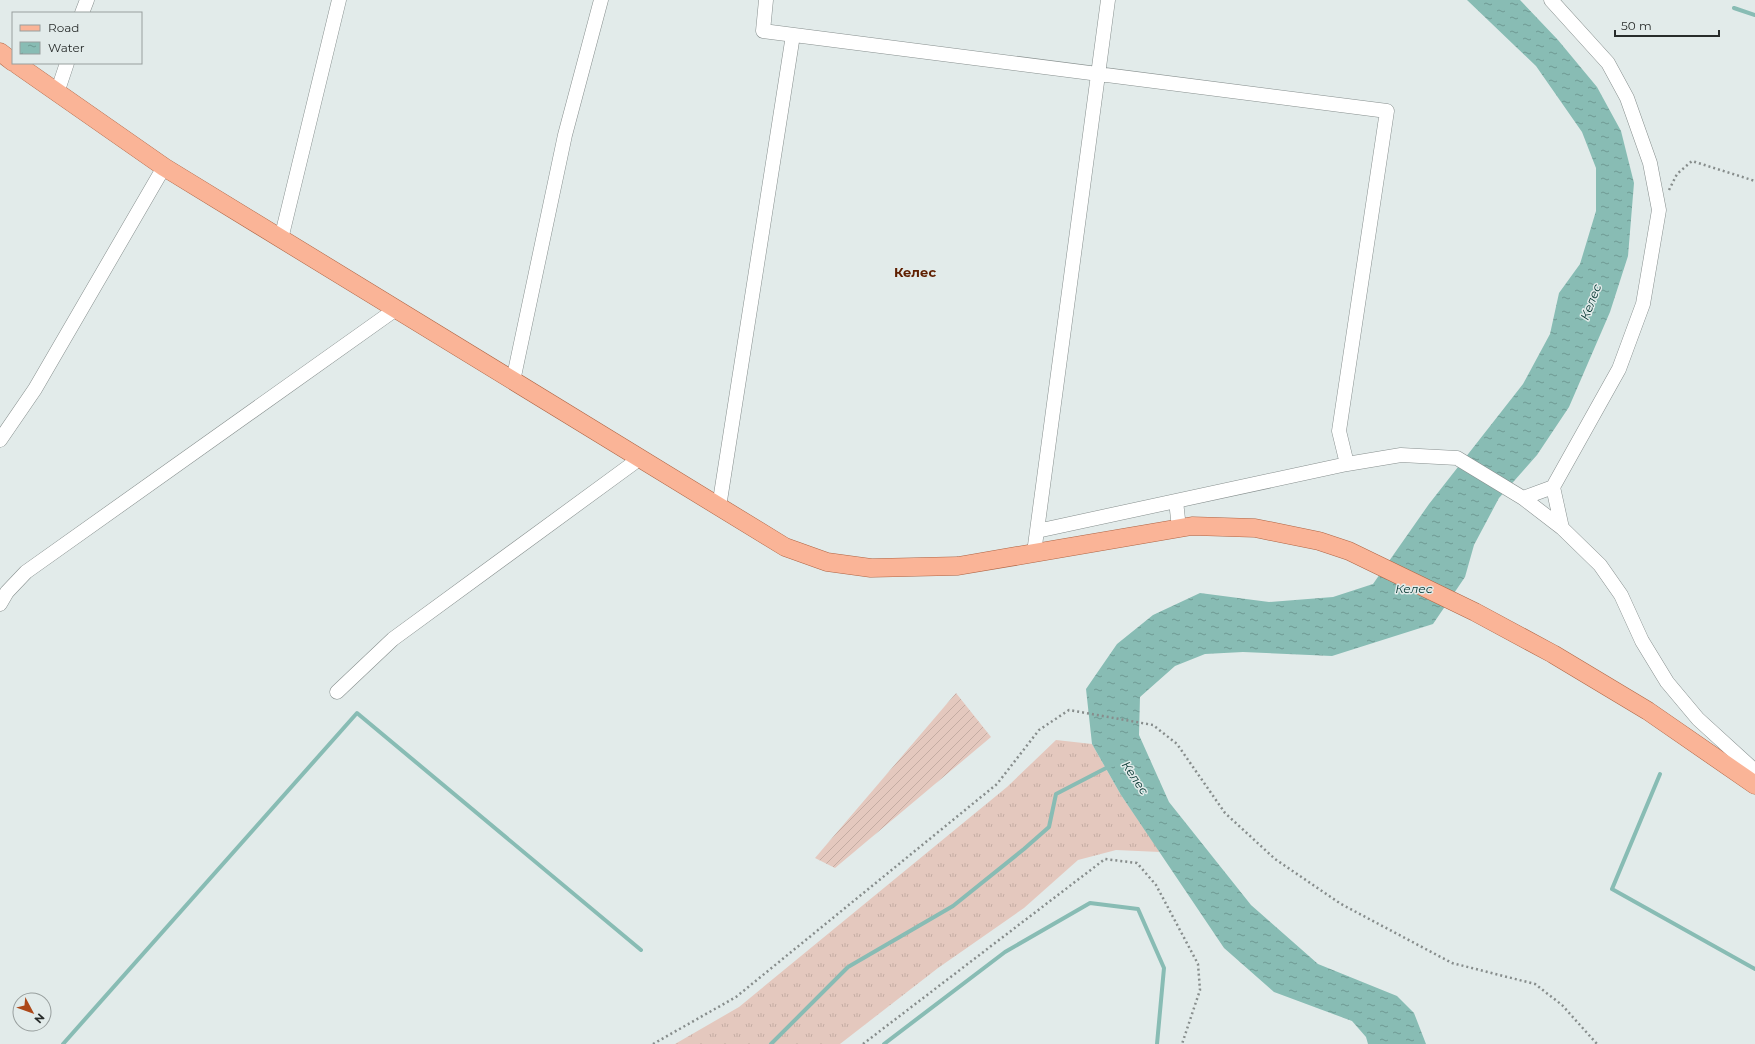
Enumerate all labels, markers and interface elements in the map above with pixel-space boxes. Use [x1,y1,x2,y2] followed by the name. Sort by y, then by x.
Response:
[12,12,142,64] legend
[1615,12,1719,38] scale bar
[1621,18,1652,33] text: 50 m
[48,20,79,35] text: Road
[48,40,85,55] text: Water
[894,264,936,280] district label: Келес
[1577,282,1604,322] water label: Келес
[1395,581,1433,596] water label: Келес
[1119,758,1152,797] water label: Келес
[12,992,52,1032] north arrow
[31,1011,48,1027] text: N

